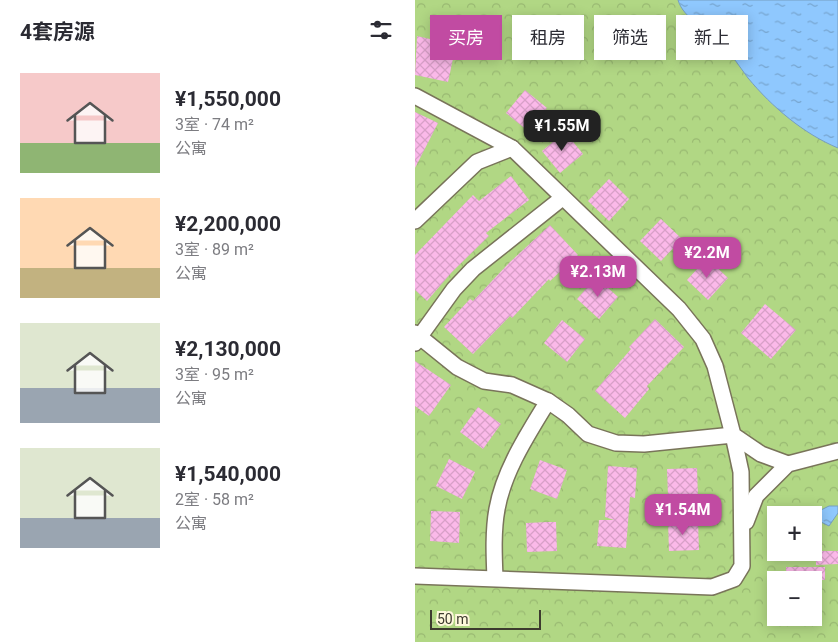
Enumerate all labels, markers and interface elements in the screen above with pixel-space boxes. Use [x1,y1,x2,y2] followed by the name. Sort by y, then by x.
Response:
[430,15,502,60] chip: 买房
[512,15,584,60] chip: 租房
[594,15,666,60] chip: 筛选
[676,15,748,60] chip: 新上
[367,16,395,44] icon: filters
[20,20,95,44] text: 4套房源
[175,87,281,111] text: ¥1,550,000
[60,93,120,153] icon: home
[521,110,603,152] pin: ¥1.55M
[175,115,254,134] text: 3室 · 74 m²
[535,116,589,135] text: ¥1.55M
[175,139,207,158] text: 公寓
[175,212,281,236] text: ¥2,200,000
[60,218,120,278] icon: home
[672,236,742,279] pin: ¥2.2M
[175,240,254,259] text: 3室 · 89 m²
[684,243,730,262] text: ¥2.2M
[557,256,639,298] pin: ¥2.13M
[571,262,625,281] text: ¥2.13M
[175,264,207,283] text: 公寓
[175,337,281,361] text: ¥2,130,000
[60,343,120,403] icon: home
[175,365,254,384] text: 3室 · 95 m²
[175,389,207,408] text: 公寓
[175,462,281,486] text: ¥1,540,000
[60,468,120,528] icon: home
[175,490,254,509] text: 2室 · 58 m²
[642,494,724,536] pin: ¥1.54M
[656,500,710,519] text: ¥1.54M
[767,506,822,626] map controls
[767,506,822,561] button: +
[175,514,207,533] text: 公寓
[767,571,822,626] button: −
[430,607,541,630] scale bar
[437,611,469,627] text: 50 m

